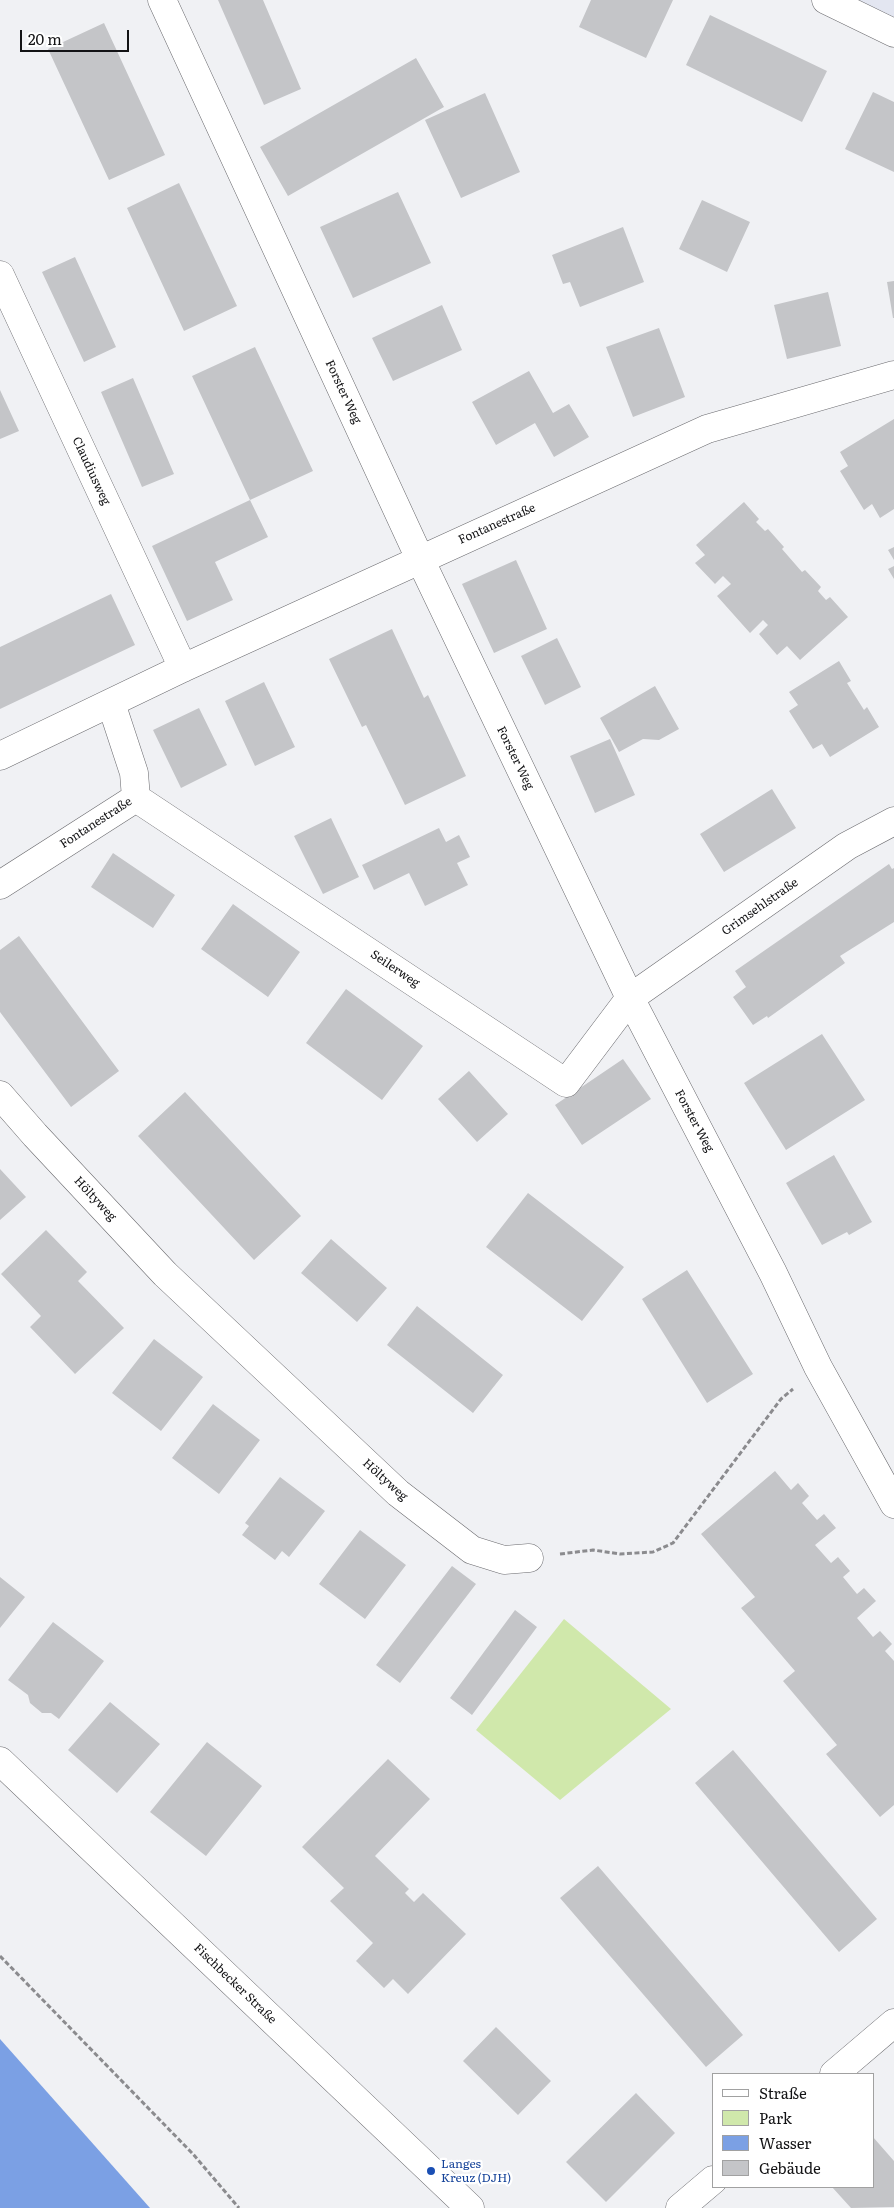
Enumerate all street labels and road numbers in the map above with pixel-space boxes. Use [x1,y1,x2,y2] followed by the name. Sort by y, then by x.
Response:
[322,358,364,426] street label: Forster Weg
[69,435,113,507] street label: Claudiusweg
[456,501,538,547] street label: Fontanestraße
[493,724,537,792] street label: Forster Weg
[57,794,135,852] street label: Fontanestraße
[719,875,801,939] street label: Grimsehlstraße
[368,947,422,991] street label: Seilerweg
[672,1087,716,1155] street label: Forster Weg
[71,1174,119,1224] street label: Höltyweg
[360,1456,410,1504] street label: Höltyweg
[191,1941,279,2027] street label: Fischbecker Straße

